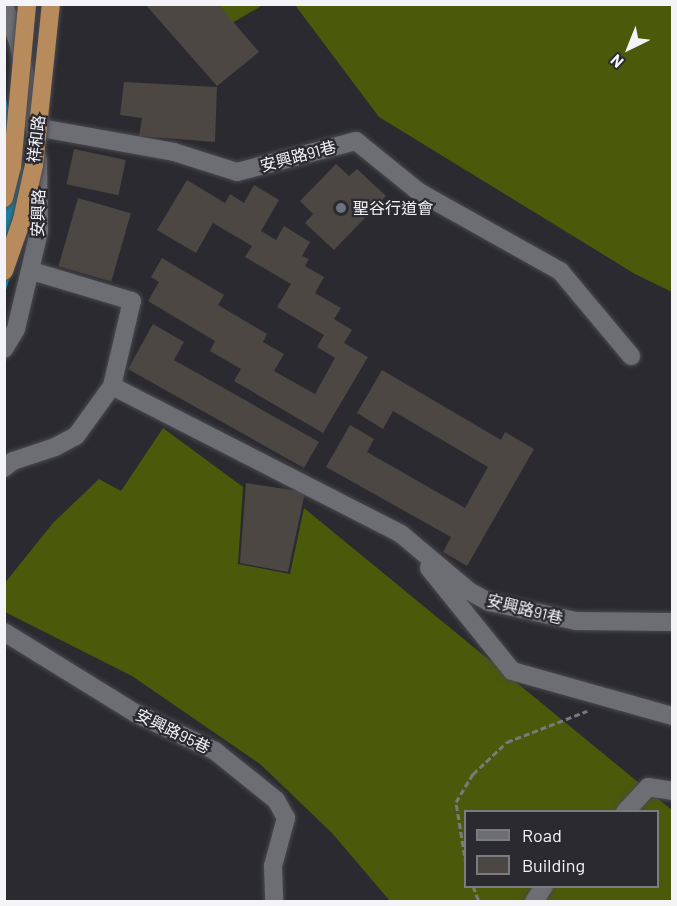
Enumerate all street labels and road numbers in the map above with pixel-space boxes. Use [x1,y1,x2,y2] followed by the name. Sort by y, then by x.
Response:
[24,114,48,164] street label: 祥和路
[258,137,338,175] street label: 安興路91巷
[28,189,48,237] street label: 安興路
[485,590,565,628] street label: 安興路91巷
[133,705,213,757] street label: 安興路95巷

